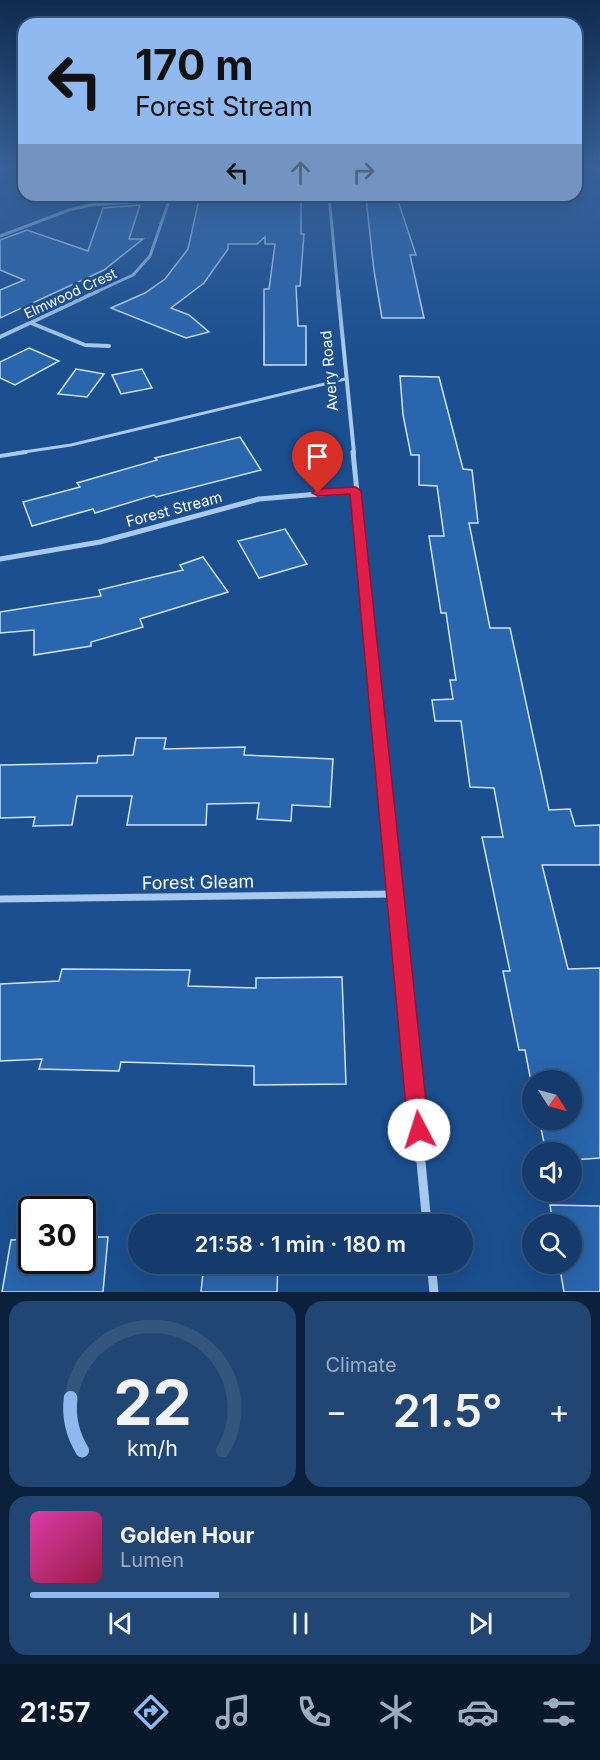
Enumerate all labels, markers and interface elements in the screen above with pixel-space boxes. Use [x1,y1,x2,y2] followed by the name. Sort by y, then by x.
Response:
[135,39,253,90] text: 170 m
[36,42,114,120] icon: left
[135,90,313,123] text: Forest Stream
[221,156,254,189] icon: left
[284,156,317,189] icon: ahead
[347,156,380,189] icon: right
[21,264,119,322] street label: Elmwood Crest
[316,330,342,412] street label: Avery Road
[292,431,343,493] pin
[301,440,334,473] icon: arrive
[124,487,224,531] street label: Forest Stream
[142,871,254,893] street label: Forest Gleam
[522,1070,582,1130] north arrow
[522,1070,582,1274] map controls
[387,1098,451,1162] position arrow
[522,1142,582,1202] button: sound
[18,1196,96,1274] speed limit sign: 30
[522,1214,582,1274] button: search
[195,1231,406,1257] text: 21:58 · 1 min · 180 m
[326,1353,397,1377] text: Climate
[113,1365,192,1440] text: 22
[393,1383,503,1438] text: 21.5°
[326,1391,347,1431] text: −
[548,1391,570,1431] text: +
[127,1435,178,1461] text: km/h
[120,1522,254,1548] text: Golden Hour
[120,1548,184,1572] text: Lumen
[104,1607,137,1640] icon: previous
[284,1607,317,1640] icon: pause
[464,1607,497,1640] icon: next
[130,1691,172,1733] icon: directions
[212,1691,254,1733] icon: music
[293,1691,335,1733] icon: phone
[375,1691,417,1733] icon: climate
[457,1691,499,1733] icon: car
[538,1691,580,1733] icon: filters
[20,1696,90,1729] text: 21:57

